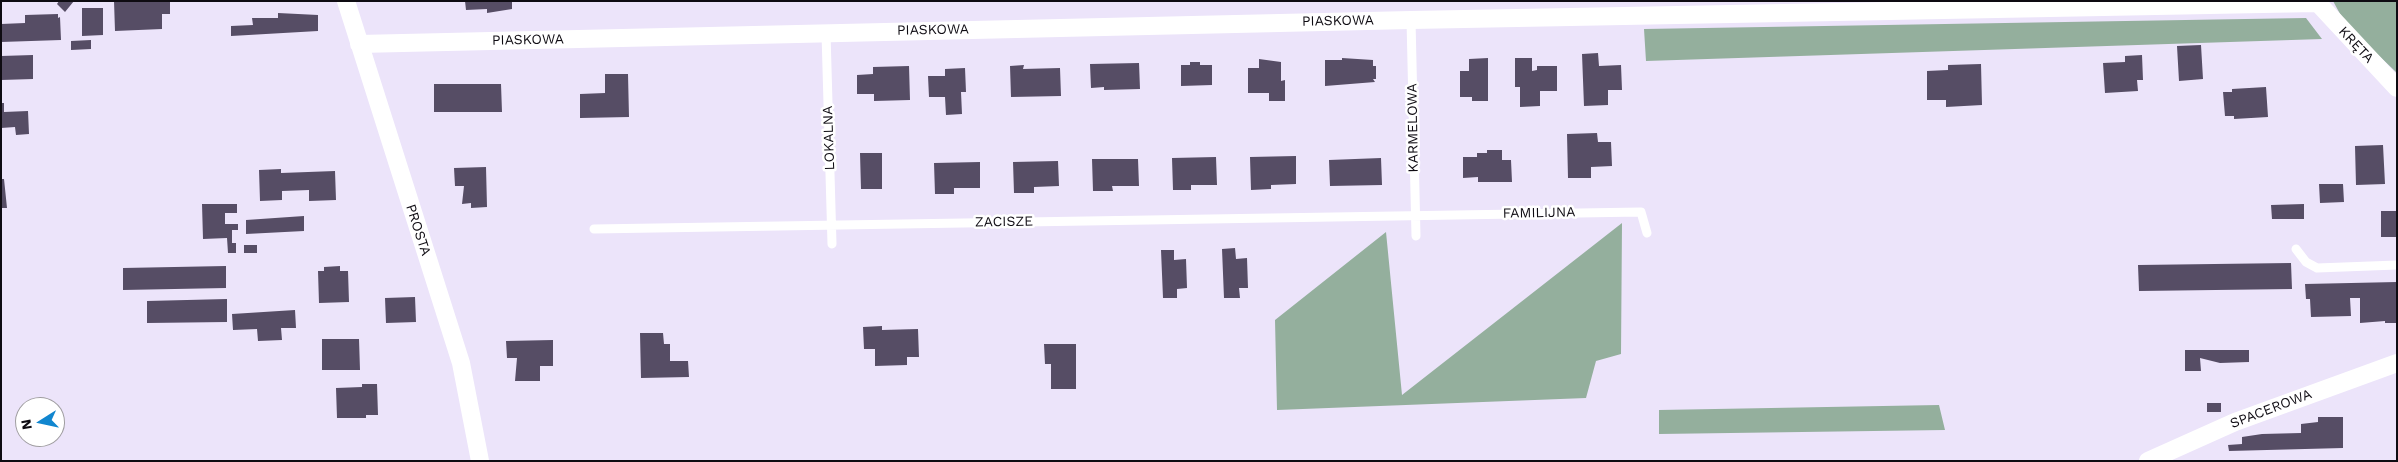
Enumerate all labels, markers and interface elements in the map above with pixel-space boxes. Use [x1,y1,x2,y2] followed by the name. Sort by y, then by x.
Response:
[1302,12,1374,30] street label: PIASKOWA
[897,21,969,39] street label: PIASKOWA
[2335,23,2377,67] street label: KRĘTA
[492,31,564,49] street label: PIASKOWA
[1404,83,1422,173] street label: KARMELOWA
[819,105,839,171] street label: LOKALNA
[402,202,434,258] street label: PROSTA
[1502,204,1576,222] street label: FAMILIJNA
[975,213,1033,231] street label: ZACISZE
[2228,386,2314,432] street label: SPACEROWA
[15,397,65,447] north arrow
[17,418,35,431] text: N

